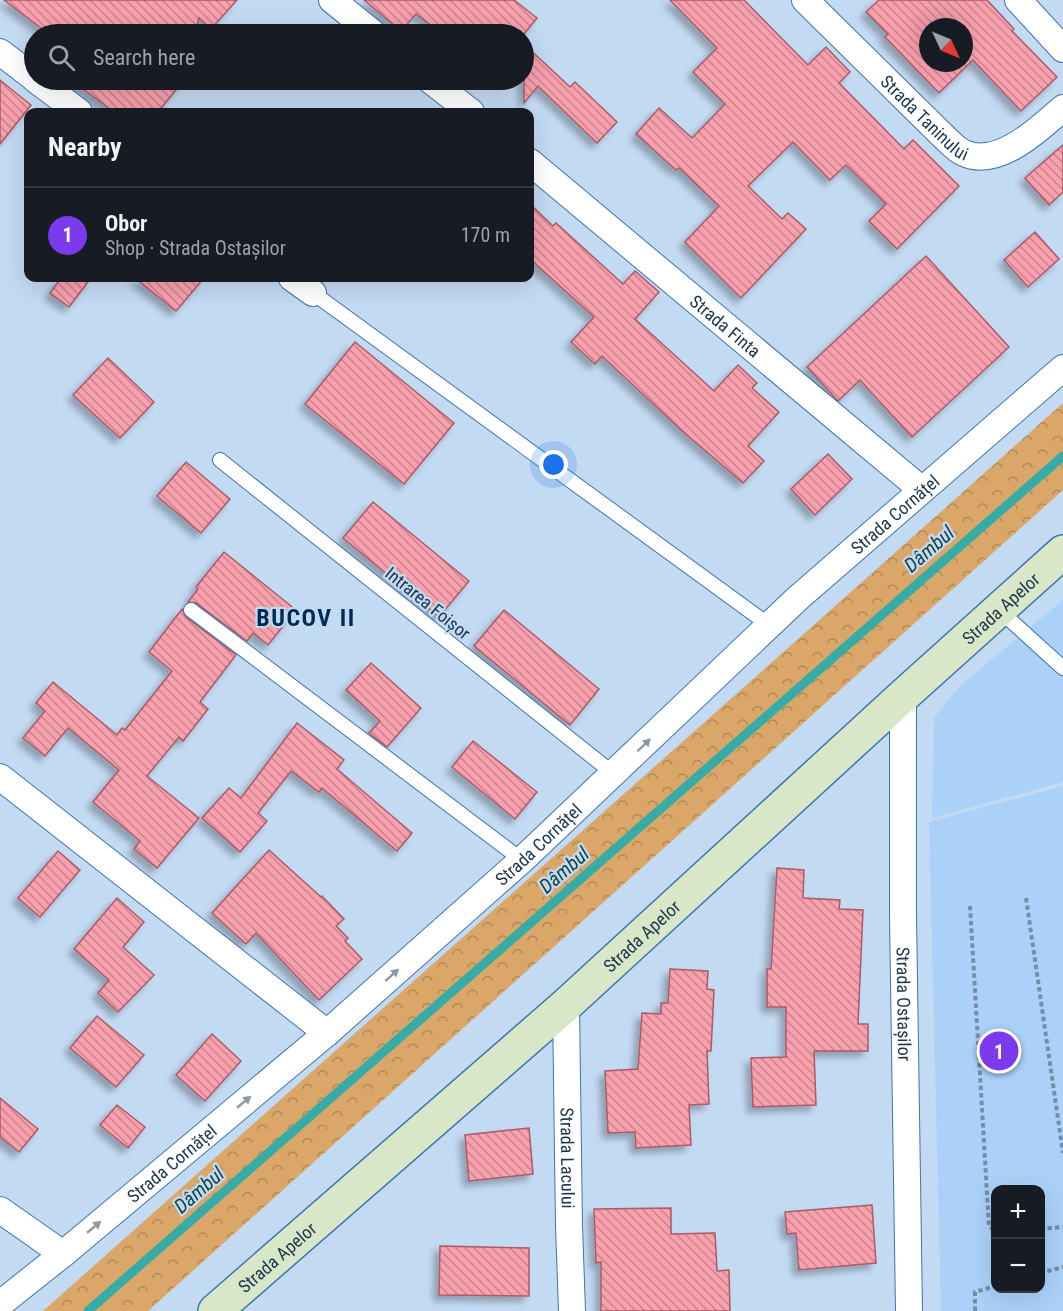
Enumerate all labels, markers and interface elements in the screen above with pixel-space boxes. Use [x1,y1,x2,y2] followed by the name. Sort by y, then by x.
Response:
[919,18,973,72] north arrow
[24,24,534,90] search box
[45,41,78,74] icon: search
[93,45,195,70] text: Search here
[877,70,972,164] street label: Strada Taninului
[48,132,122,162] text: Nearby
[105,211,147,236] text: Obor
[62,223,73,247] text: 1
[461,223,510,247] text: 170 m
[105,236,286,260] text: Shop · Strada Ostașilor
[686,290,765,361] street label: Strada Finta
[539,450,568,479] your location
[846,470,943,558] street label: Strada Cornățel
[899,520,959,577] water label: Dâmbul
[381,562,475,645] street label: Intrarea Foișor
[958,568,1044,648] street label: Strada Apelor
[256,604,356,632] district label: BUCOV II
[637,738,651,752] one-way arrow
[491,799,586,889] street label: Strada Cornățel
[534,841,594,898] water label: Dâmbul
[599,895,684,976] street label: Strada Apelor
[893,947,916,1062] street label: Strada Ostașilor
[384,969,399,982] one-way arrow
[980,1028,1018,1074] pin: 1
[236,1096,251,1109] one-way arrow
[557,1107,579,1209] street label: Strada Lacului
[123,1120,221,1207] street label: Strada Cornățel
[169,1161,229,1218] water label: Dâmbul
[991,1185,1045,1293] map controls
[991,1185,1045,1239] button: +
[234,1217,320,1297] street label: Strada Apelor
[86,1221,102,1234] one-way arrow
[991,1239,1045,1293] button: −

